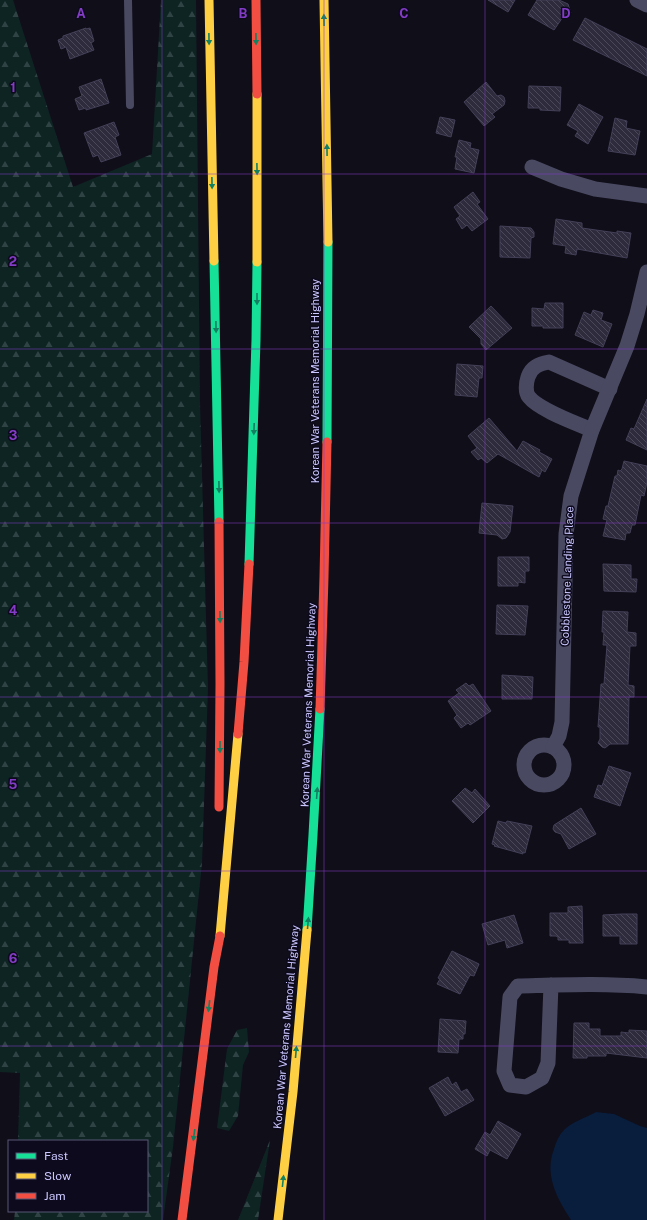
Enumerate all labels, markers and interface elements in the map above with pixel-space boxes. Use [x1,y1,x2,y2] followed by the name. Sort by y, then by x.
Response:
[76,6,86,21] text: A
[239,6,248,21] text: B
[399,6,409,21] text: C
[561,6,571,21] text: D
[321,14,328,26] one-way arrow
[206,33,213,45] one-way arrow
[253,33,259,46] one-way arrow
[10,80,16,95] text: 1
[324,143,330,156] one-way arrow
[254,163,261,175] one-way arrow
[209,177,216,189] one-way arrow
[9,254,17,269] text: 2
[309,279,321,483] street label: Korean War Veterans Memorial Highway
[254,293,260,306] one-way arrow
[212,321,219,333] one-way arrow
[251,423,257,436] one-way arrow
[9,428,18,443] text: 3
[215,481,222,493] one-way arrow
[559,506,575,646] street label: Cobblestone Landing Place
[9,603,18,618] text: 4
[298,603,318,807] street label: Korean War Veterans Memorial Highway
[217,611,223,624] one-way arrow
[217,741,223,754] one-way arrow
[9,777,18,792] text: 5
[313,787,320,799] one-way arrow
[305,916,312,929] one-way arrow
[271,925,301,1129] street label: Korean War Veterans Memorial Highway
[9,951,18,966] text: 6
[206,1000,212,1012] one-way arrow
[293,1046,299,1058] one-way arrow
[190,1129,197,1141] one-way arrow
[8,1140,148,1212] legend
[44,1149,69,1163] text: Fast
[44,1169,72,1183] text: Slow
[280,1175,286,1187] one-way arrow
[44,1189,66,1203] text: Jam

